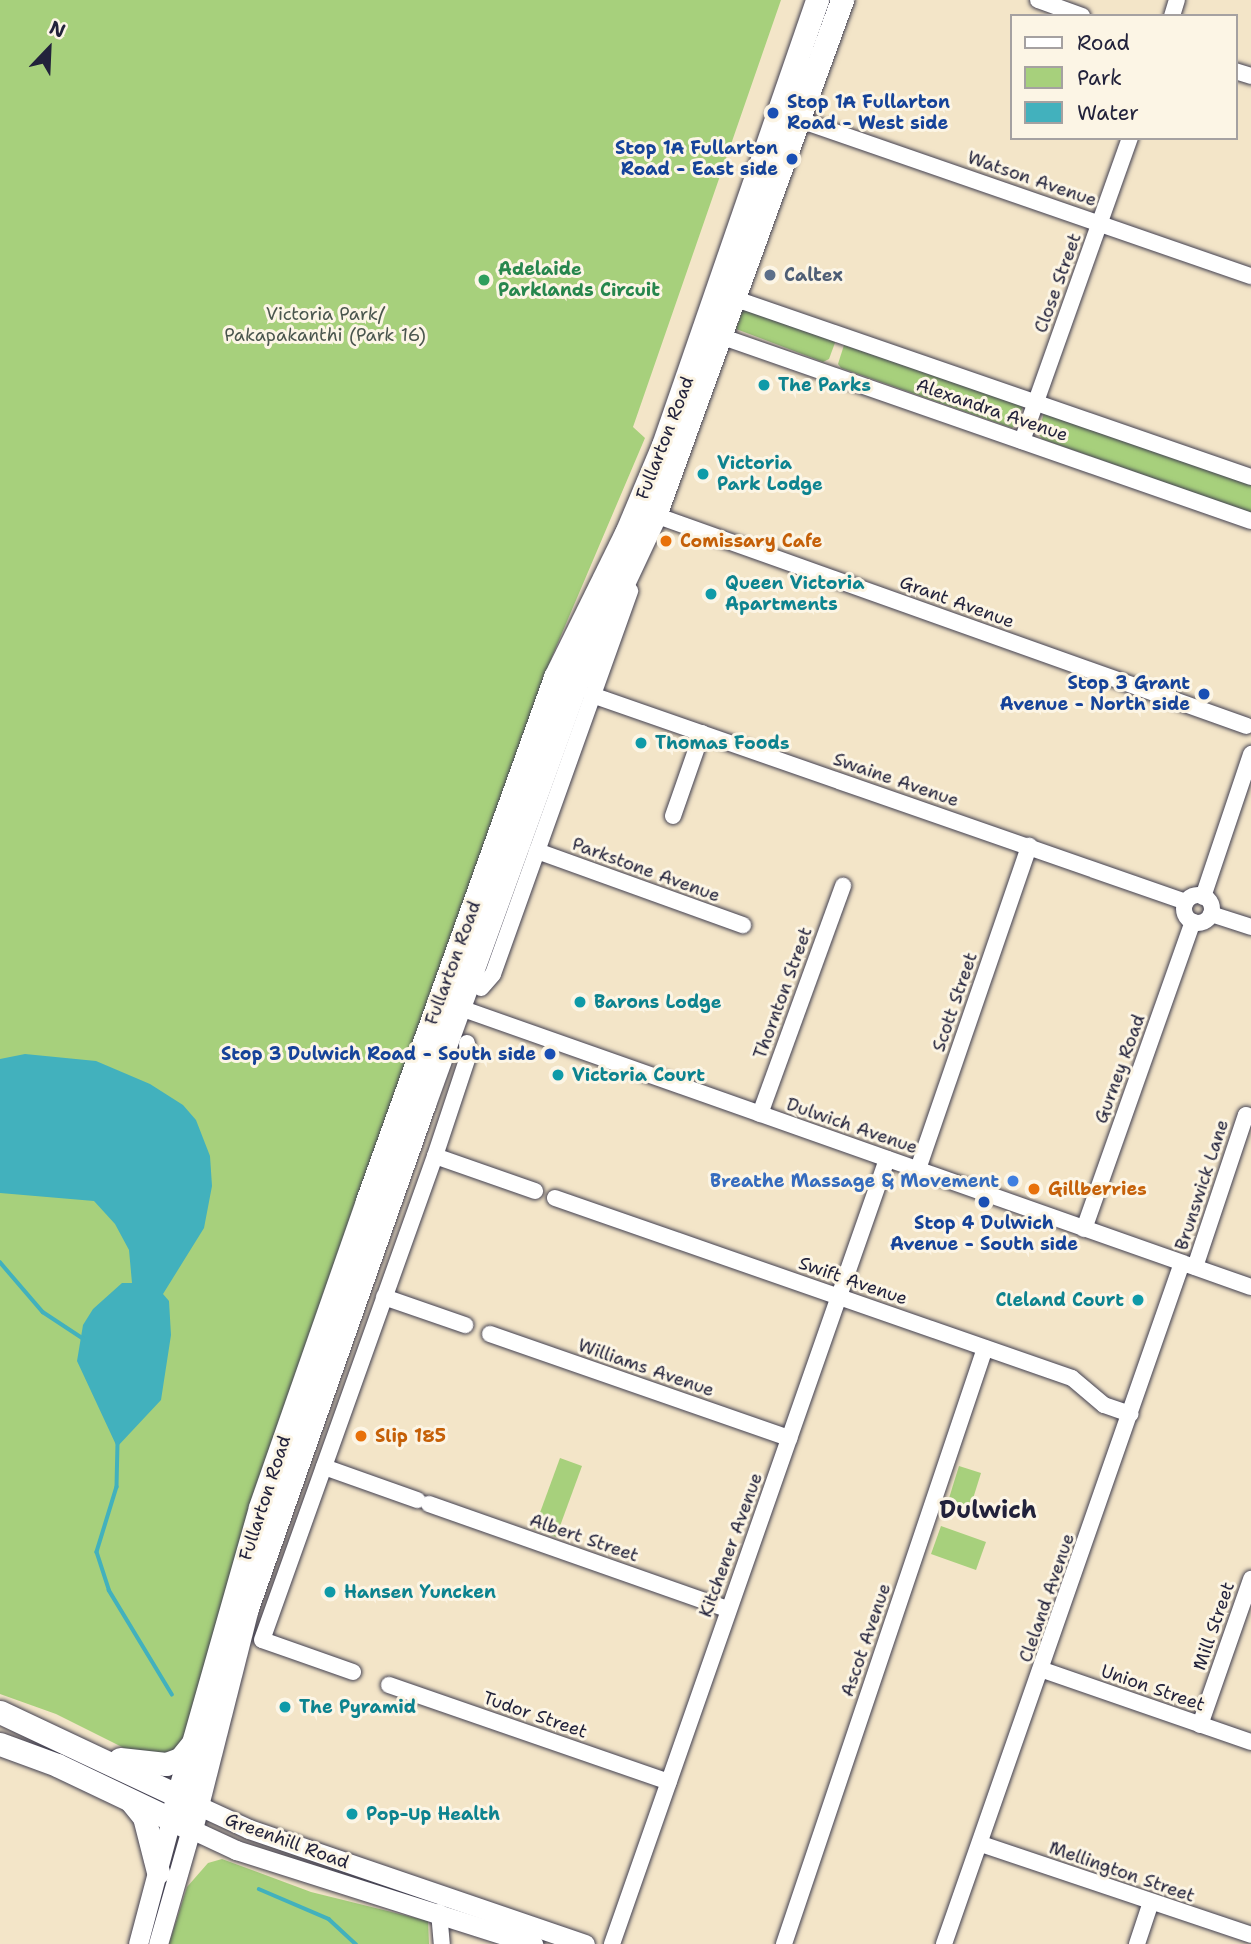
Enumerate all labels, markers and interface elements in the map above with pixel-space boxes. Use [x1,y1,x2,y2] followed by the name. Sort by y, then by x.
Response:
[14,14,84,84] north arrow
[1010,14,1237,140] legend
[46,15,69,44] text: N
[1077,29,1130,57] text: Road
[1077,64,1122,92] text: Park
[787,92,950,134] place label: Stop 1A Fullarton Road - West side
[1077,99,1139,127] text: Water
[765,105,781,121] marker: Stop 1A Fullarton Road - West side
[615,138,778,180] place label: Stop 1A Fullarton Road - East side
[964,147,1100,211] street label: Watson Avenue
[784,151,800,167] marker: Stop 1A Fullarton Road - East side
[1030,230,1086,336] street label: Close Street
[498,259,660,302] place label: Adelaide Parklands Circuit
[784,264,843,286] place label: Caltex
[762,267,778,283] marker: Caltex
[476,272,492,288] marker: Adelaide Parklands Circuit
[224,304,426,346] park label: Victoria Park/ Pakapakanthi (Park 16)
[632,373,698,503] street label: Fullarton Road
[778,374,871,396] place label: The Parks
[913,374,1071,446] street label: Alexandra Avenue
[756,377,772,393] marker: The Parks
[717,453,823,496] place label: Victoria Park Lodge
[695,466,711,482] marker: Victoria Park Lodge
[680,530,822,552] place label: Comissary Cafe
[658,533,674,549] marker: Comissary Cafe
[897,571,1017,633] street label: Grant Avenue
[725,573,865,616] place label: Queen Victoria Apartments
[703,586,719,602] marker: Queen Victoria Apartments
[1000,673,1190,716] place label: Stop 3 Grant Avenue - North side
[1196,686,1212,702] marker: Stop 3 Grant Avenue - North side
[655,732,789,754] place label: Thomas Foods
[633,735,649,751] marker: Thomas Foods
[830,748,962,812] street label: Swaine Avenue
[569,833,723,907] street label: Parkstone Avenue
[421,898,485,1028] street label: Fullarton Road
[749,924,817,1062] street label: Thornton Street
[928,949,982,1055] street label: Scott Street
[594,991,722,1013] place label: Barons Lodge
[572,994,588,1010] marker: Barons Lodge
[1090,1012,1150,1126] street label: Gurney Road
[221,1043,536,1065] place label: Stop 3 Dulwich Road - South side
[542,1046,558,1062] marker: Stop 3 Dulwich Road - South side
[572,1064,705,1086] place label: Victoria Court
[550,1067,566,1083] marker: Victoria Court
[783,1093,921,1159] street label: Dulwich Avenue
[1171,1117,1233,1253] street label: Brunswick Lane
[710,1170,999,1192] place label: Breathe Massage & Movement
[1005,1173,1021,1189] marker: Breathe Massage & Movement
[1048,1178,1147,1200] place label: Gillberries
[1026,1181,1042,1197] marker: Gillberries
[976,1194,992,1210] marker: Stop 4 Dulwich Avenue - South side
[890,1213,1078,1256] place label: Stop 4 Dulwich Avenue - South side
[796,1252,910,1310] street label: Swift Avenue
[995,1289,1124,1311] place label: Cleland Court
[1130,1292,1146,1308] marker: Cleland Court
[575,1335,717,1401] street label: Williams Avenue
[375,1425,446,1447] place label: Slip 185
[353,1428,369,1444] marker: Slip 185
[235,1433,295,1563] street label: Fullarton Road
[695,1470,767,1620] street label: Kitchener Avenue
[939,1497,1037,1525] district label: Dulwich
[527,1509,641,1567] street label: Albert Street
[1015,1531,1079,1665] street label: Cleland Avenue
[1189,1579,1239,1673] street label: Mill Street
[836,1580,896,1700] street label: Ascot Avenue
[344,1581,496,1603] place label: Hansen Yuncken
[322,1584,338,1600] marker: Hansen Yuncken
[1098,1660,1208,1716] street label: Union Street
[480,1687,590,1743] street label: Tudor Street
[299,1696,416,1718] place label: The Pyramid
[277,1699,293,1715] marker: The Pyramid
[366,1803,500,1825] place label: Pop-Up Health
[344,1806,360,1822] marker: Pop-Up Health
[222,1809,352,1873] street label: Greenhill Road
[1046,1837,1198,1907] street label: Mellington Street

